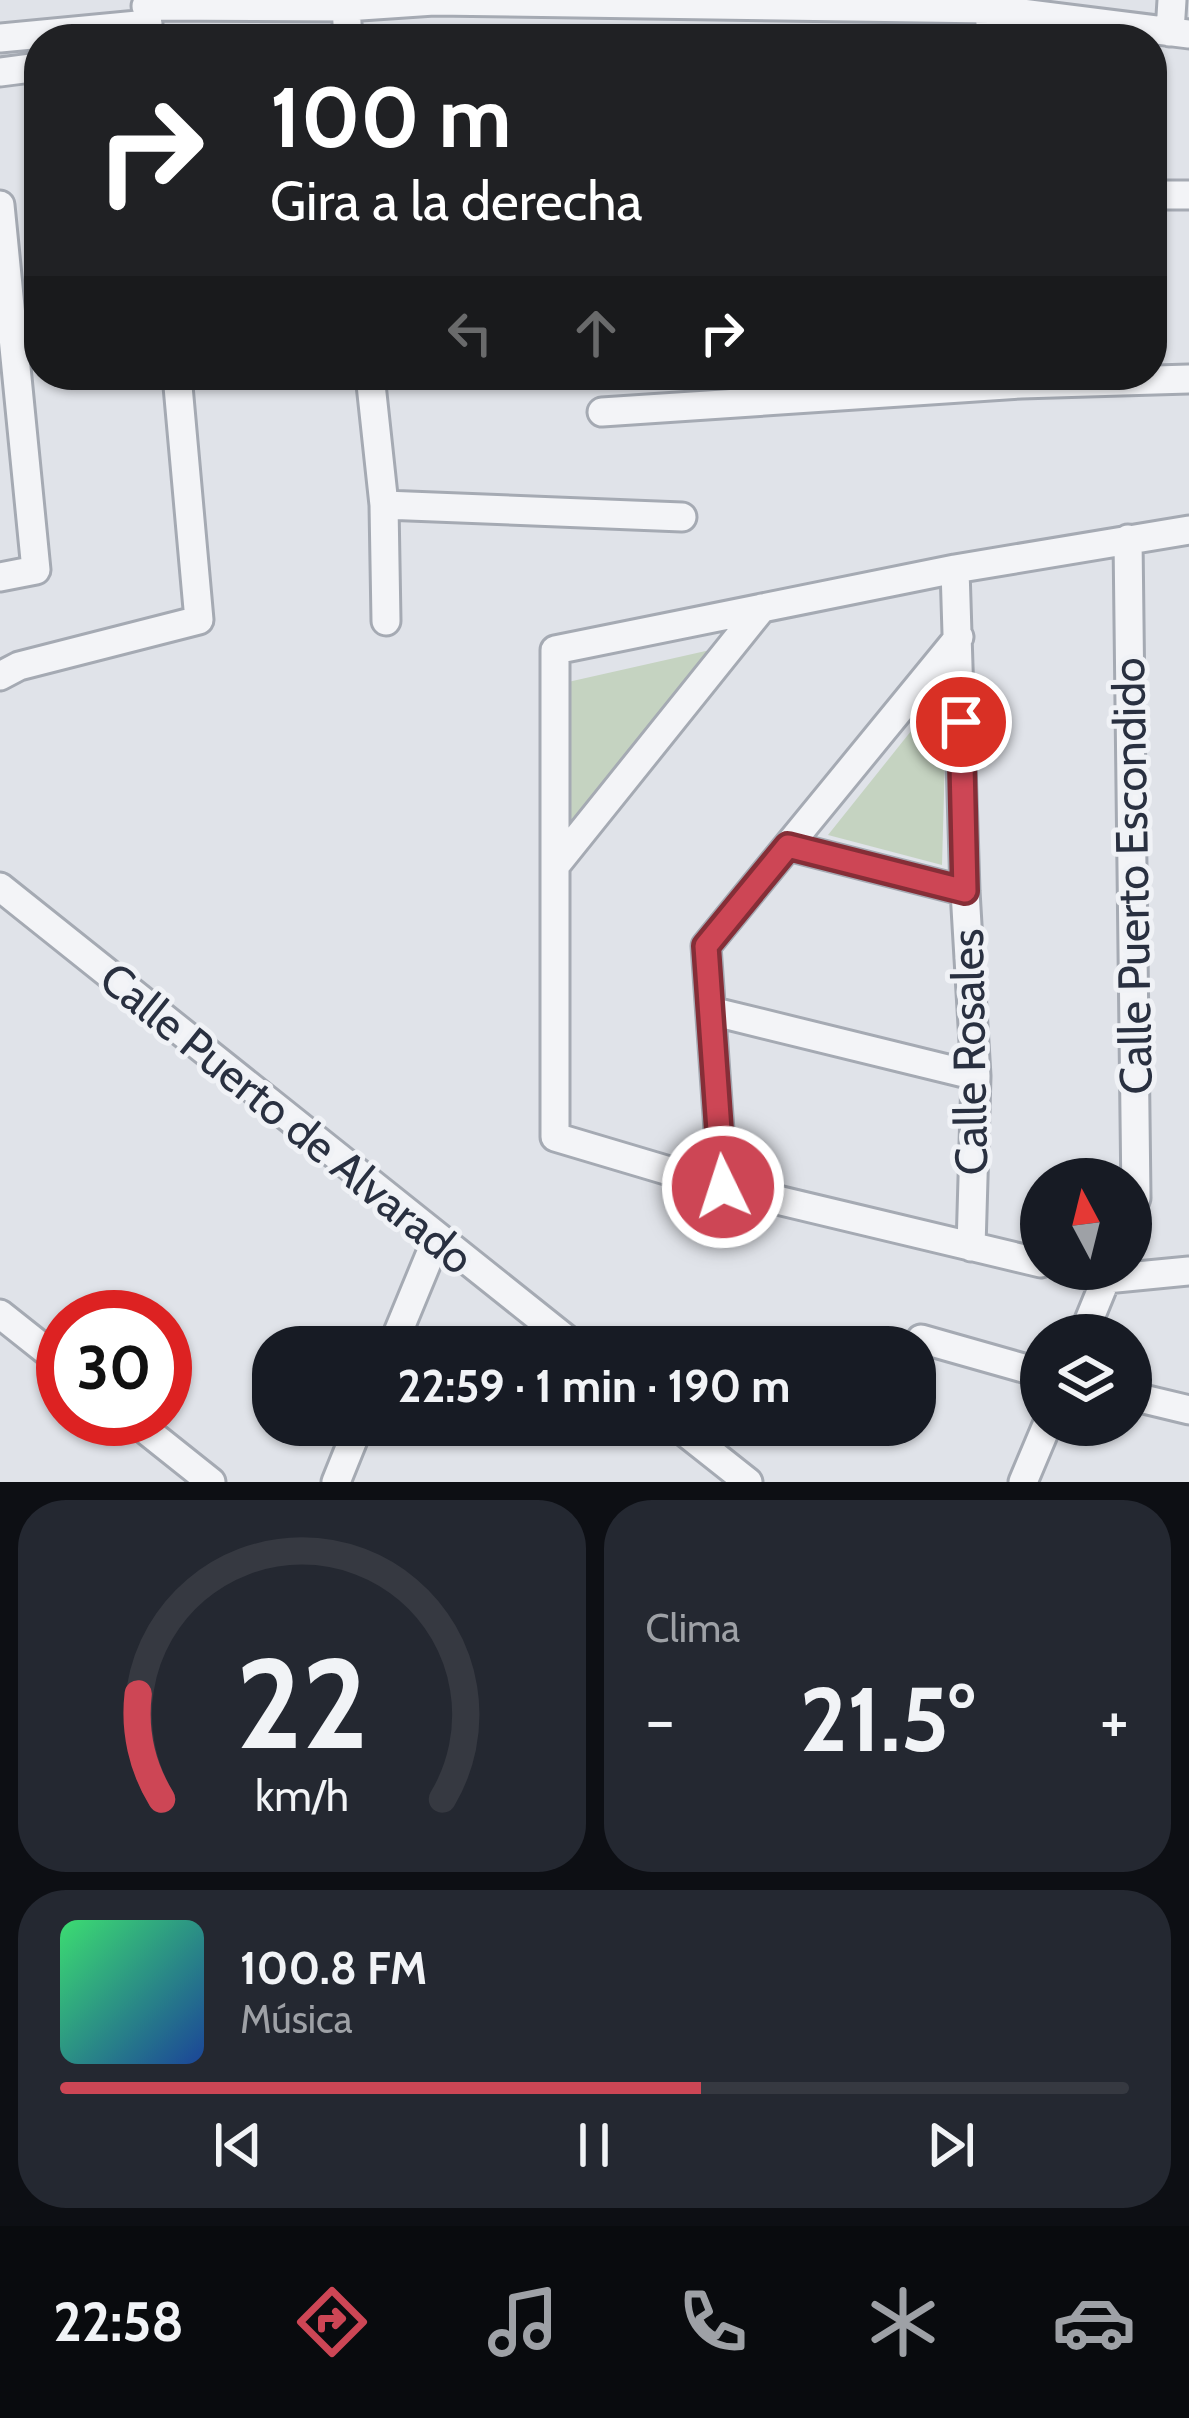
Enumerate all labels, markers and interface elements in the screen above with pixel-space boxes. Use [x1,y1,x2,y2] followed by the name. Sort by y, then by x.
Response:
[270,66,512,168] text: 100 m
[72,72,228,228] icon: right
[270,168,642,234] text: Gira a la derecha
[437,300,503,366] icon: left
[563,300,629,366] icon: ahead
[689,300,755,366] icon: right
[1101,657,1163,1095] street label: Calle Puerto Escondido
[910,671,1012,773] pin
[928,689,994,755] icon: arrive
[940,928,998,1176] street label: Calle Rosales
[90,951,484,1285] street label: Calle Puerto de Alvarado
[660,1124,786,1250] position arrow
[1020,1158,1152,1290] north arrow
[1020,1158,1152,1446] map controls
[36,1290,192,1446] speed limit sign: 30
[1020,1314,1152,1446] button: layers
[398,1359,790,1413] text: 22:59 · 1 min · 190 m
[646,1604,740,1652] text: Clima
[236,1628,368,1779] text: 22
[800,1664,975,1774] text: 21.5°
[646,1679,675,1760] text: −
[1100,1679,1129,1760] text: +
[255,1770,349,1822] text: km/h
[240,1941,427,1995] text: 100.8 FM
[240,1995,352,2043] text: Música
[205,2112,271,2178] icon: previous
[561,2112,627,2178] icon: pause
[918,2112,984,2178] icon: next
[290,2280,374,2364] icon: directions
[481,2280,565,2364] icon: music
[671,2280,755,2364] icon: phone
[861,2280,945,2364] icon: climate
[1052,2280,1136,2364] icon: car
[53,2289,184,2355] text: 22:58

